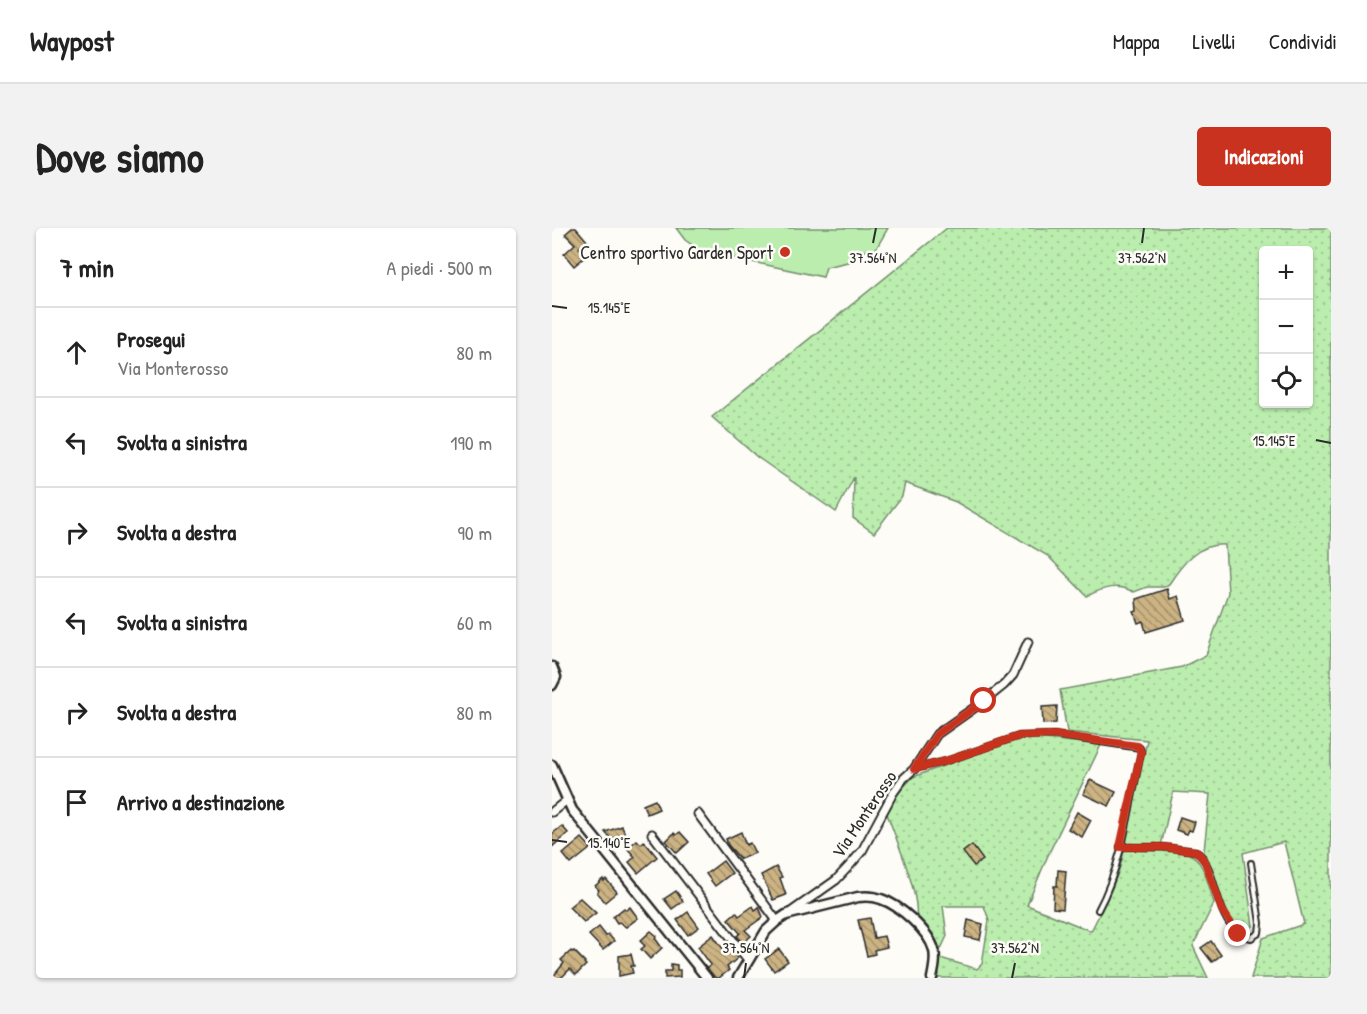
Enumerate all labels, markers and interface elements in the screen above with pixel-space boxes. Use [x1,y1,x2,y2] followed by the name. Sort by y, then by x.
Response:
[30,22,114,60] text: Waypost
[1113,27,1160,56] text: Mappa
[1193,27,1236,56] text: Livelli
[1269,27,1337,56] text: Condividi
[1197,127,1331,186] button: Indicazioni
[36,128,204,185] text: Dove siamo
[580,240,774,265] place label: Centro sportivo Garden Sport
[778,245,792,259] marker: Centro sportivo Garden Sport
[1259,246,1313,408] map controls
[1259,246,1313,300] button: +
[850,247,896,268] text: 37.564°N
[1118,247,1166,268] text: 37.562°N
[60,250,114,285] text: 7 min
[387,254,492,281] text: A piedi · 500 m
[588,297,631,318] text: 15.145°E
[1259,300,1313,354] button: −
[117,324,186,354] text: Prosegui
[60,336,93,369] icon: ahead
[456,339,492,366] text: 80 m
[117,354,228,381] text: Via Monterosso
[1259,354,1313,408] button: locate
[60,426,93,459] icon: left
[117,427,247,457] text: Svolta a sinistra
[450,429,492,456] text: 190 m
[1253,430,1296,451] text: 15.145°E
[60,516,93,549] icon: right
[117,517,236,547] text: Svolta a destra
[458,519,492,546] text: 90 m
[60,606,93,639] icon: left
[117,607,247,637] text: Svolta a sinistra
[457,609,492,636] text: 60 m
[970,687,996,713] route start
[60,696,93,729] icon: right
[117,697,236,727] text: Svolta a destra
[456,699,492,726] text: 80 m
[826,766,902,862] street label: Via Monterosso
[60,786,93,819] icon: arrive
[117,787,285,817] text: Arrivo a destinazione
[588,832,631,853] text: 15.140°E
[1224,920,1250,946] route end
[723,937,769,958] text: 37.564°N
[991,937,1039,958] text: 37.562°N

